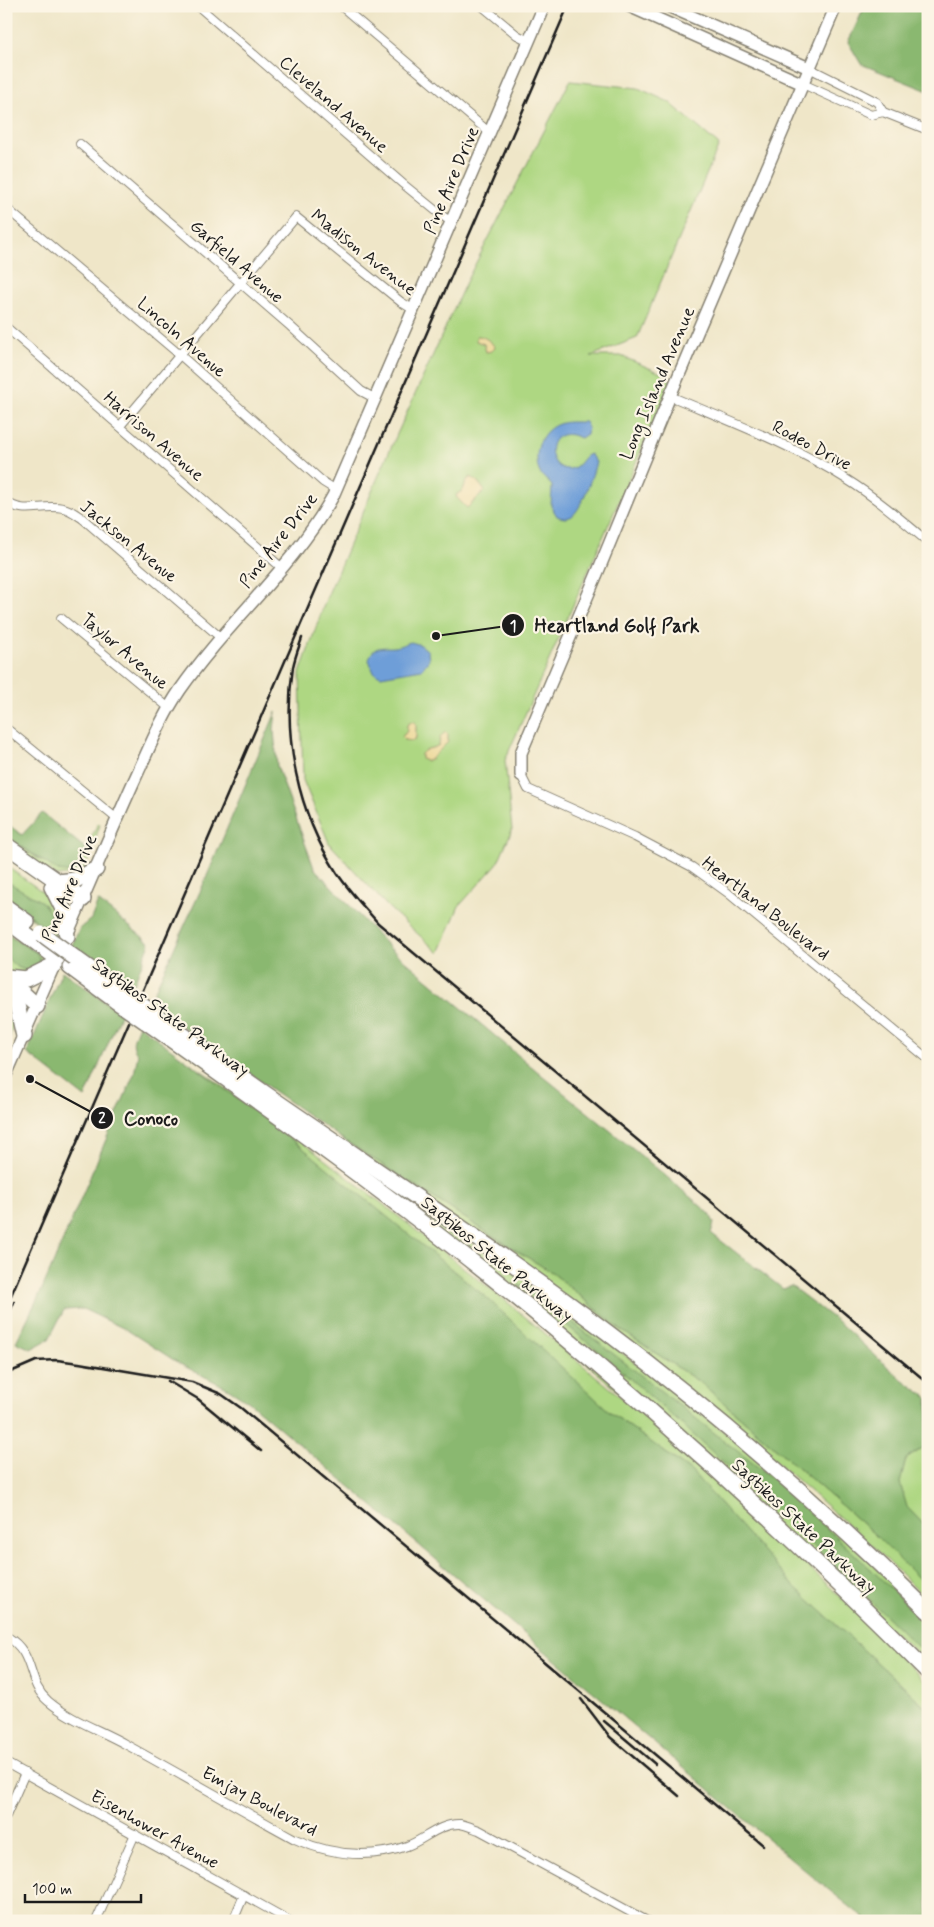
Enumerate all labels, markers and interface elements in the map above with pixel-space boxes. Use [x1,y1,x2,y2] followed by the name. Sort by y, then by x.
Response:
[274,51,393,159] street label: Cleveland Avenue
[418,123,485,238] street label: Pine Aire Drive
[306,204,421,302] street label: Madison Avenue
[184,214,288,309] street label: Garfield Avenue
[132,292,231,383] street label: Lincoln Avenue
[615,303,702,464] street label: Long Island Avenue
[98,386,209,487] street label: Harrison Avenue
[768,415,855,477] street label: Rodeo Drive
[234,488,324,593] street label: Pine Aire Drive
[75,495,182,589] street label: Jackson Avenue
[75,608,173,696] street label: Taylor Avenue
[500,608,710,642] callout: Heartland Golf Park
[535,614,700,639] text: Heartland Golf Park
[510,617,516,637] text: 1
[36,831,103,946] street label: Pine Aire Drive
[697,851,834,966] street label: Heartland Boulevard
[86,953,254,1085] street label: Sagtikos State Parkway
[89,1101,189,1135] callout: Conoco
[124,1107,178,1132] text: Conoco
[98,1109,106,1129] text: 2
[414,1191,577,1330] street label: Sagtikos State Parkway
[725,1454,880,1601] street label: Sagtikos State Parkway
[197,1761,322,1842] street label: Emjay Boulevard
[86,1785,223,1875] street label: Eisenhower Avenue
[25,1872,141,1904] scale bar
[32,1880,72,1900] text: 100 m

